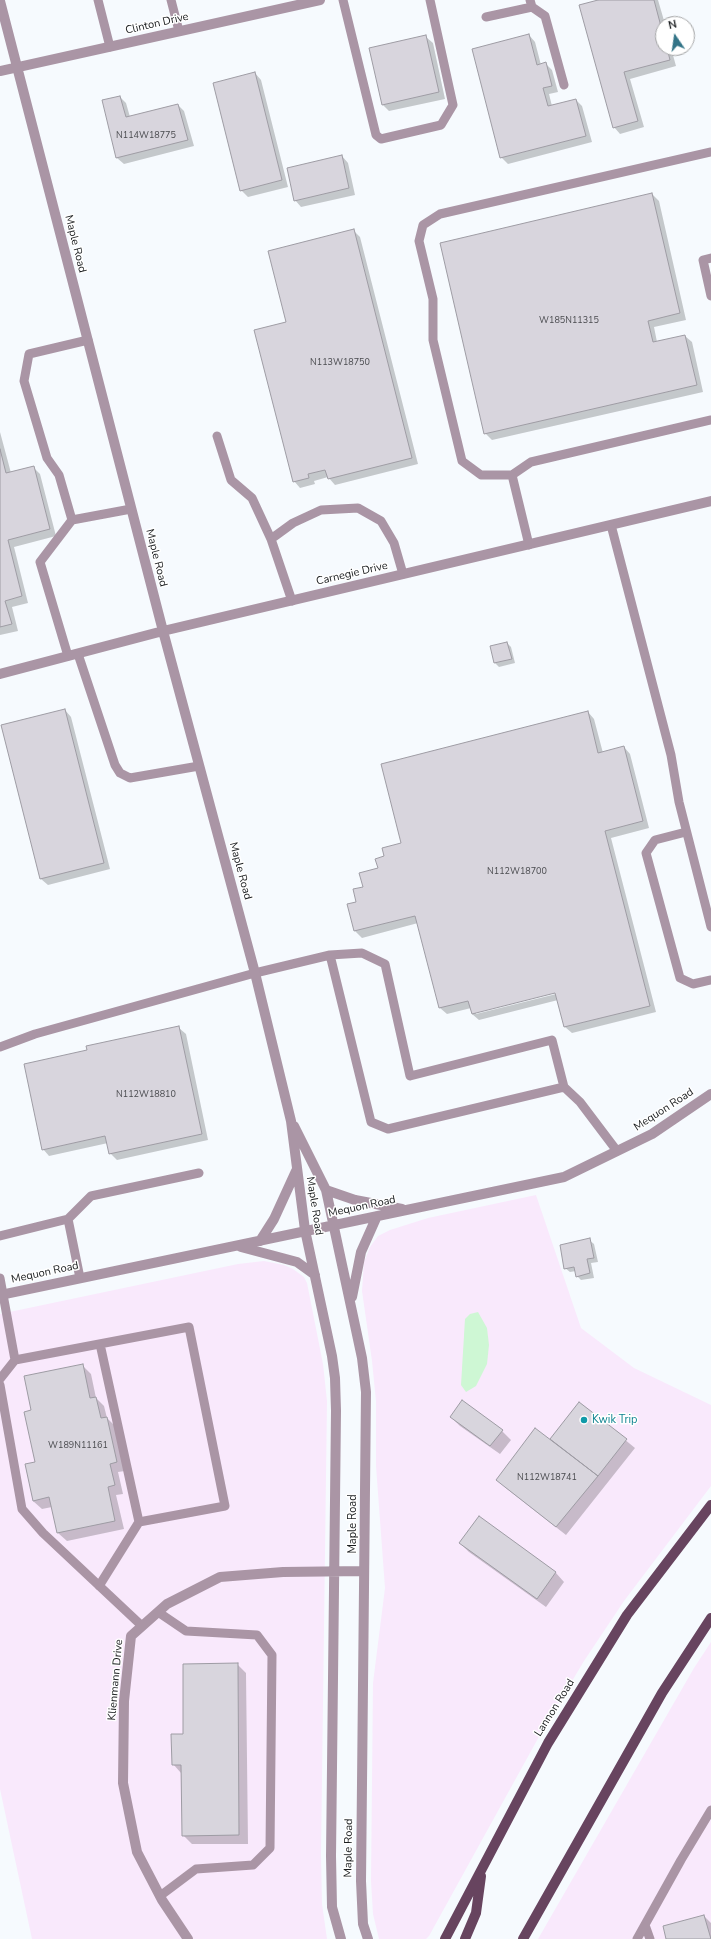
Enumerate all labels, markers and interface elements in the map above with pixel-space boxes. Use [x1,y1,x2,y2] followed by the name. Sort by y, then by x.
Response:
[124,10,190,38] street label: Clinton Drive
[655,16,695,56] north arrow
[667,17,678,33] text: N
[116,131,176,141] house number: N114W18775
[61,214,89,274] street label: Maple Road
[539,316,599,326] house number: W185N11315
[310,358,370,368] house number: N113W18750
[142,528,170,588] street label: Maple Road
[315,559,389,589] street label: Carnegie Drive
[226,841,254,901] street label: Maple Road
[487,867,547,877] house number: N112W18700
[632,1086,696,1134] street label: Mequon Road
[116,1090,176,1100] house number: N112W18810
[303,1176,325,1236] street label: Maple Road
[327,1193,397,1221] street label: Mequon Road
[10,1259,80,1287] street label: Mequon Road
[592,1413,637,1427] place label: Kwik Trip
[579,1415,589,1425] marker: Kwik Trip
[48,1441,108,1451] house number: W189N11161
[517,1473,577,1483] house number: N112W18741
[346,1494,360,1554] street label: Maple Road
[106,1639,126,1721] street label: Klienmann Drive
[532,1677,578,1739] street label: Lannon Road
[342,1818,356,1878] street label: Maple Road

